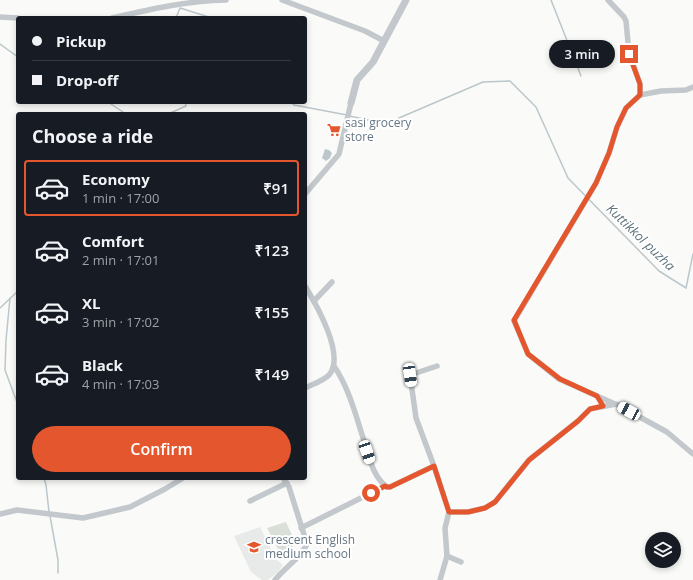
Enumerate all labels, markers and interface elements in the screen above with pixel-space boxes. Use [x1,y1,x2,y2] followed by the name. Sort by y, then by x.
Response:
[56,31,106,51] text: Pickup
[549,40,615,68] callout: 3 min
[564,45,600,63] text: 3 min
[620,45,638,63] route end
[56,70,118,90] text: Drop-off
[345,114,412,145] place label: sasi grocery store
[326,122,342,138] supermarket icon: sasi grocery store
[32,124,153,148] text: Choose a ride
[82,169,150,189] text: Economy
[34,170,70,206] icon: car
[263,178,289,198] text: ₹91
[82,189,159,207] text: 1 min · 17:00
[603,200,680,275] water label: Kuttikkol puzha
[82,231,144,251] text: Comfort
[34,232,70,268] icon: car
[255,240,289,260] text: ₹123
[82,251,159,269] text: 2 min · 17:01
[82,293,100,313] text: XL
[34,294,70,330] icon: car
[255,302,289,322] text: ₹155
[82,313,159,331] text: 3 min · 17:02
[82,355,123,375] text: Black
[34,356,70,392] icon: car
[402,362,418,388] car
[255,364,289,384] text: ₹149
[82,375,159,393] text: 4 min · 17:03
[616,400,642,422] car
[32,426,291,472] button: Confirm
[357,439,377,465] car
[362,484,380,502] route start
[265,531,355,562] place label: crescent English medium school
[645,532,681,568] map controls
[645,532,681,568] button: layers
[246,539,262,555] school or university icon: crescent English medium school

